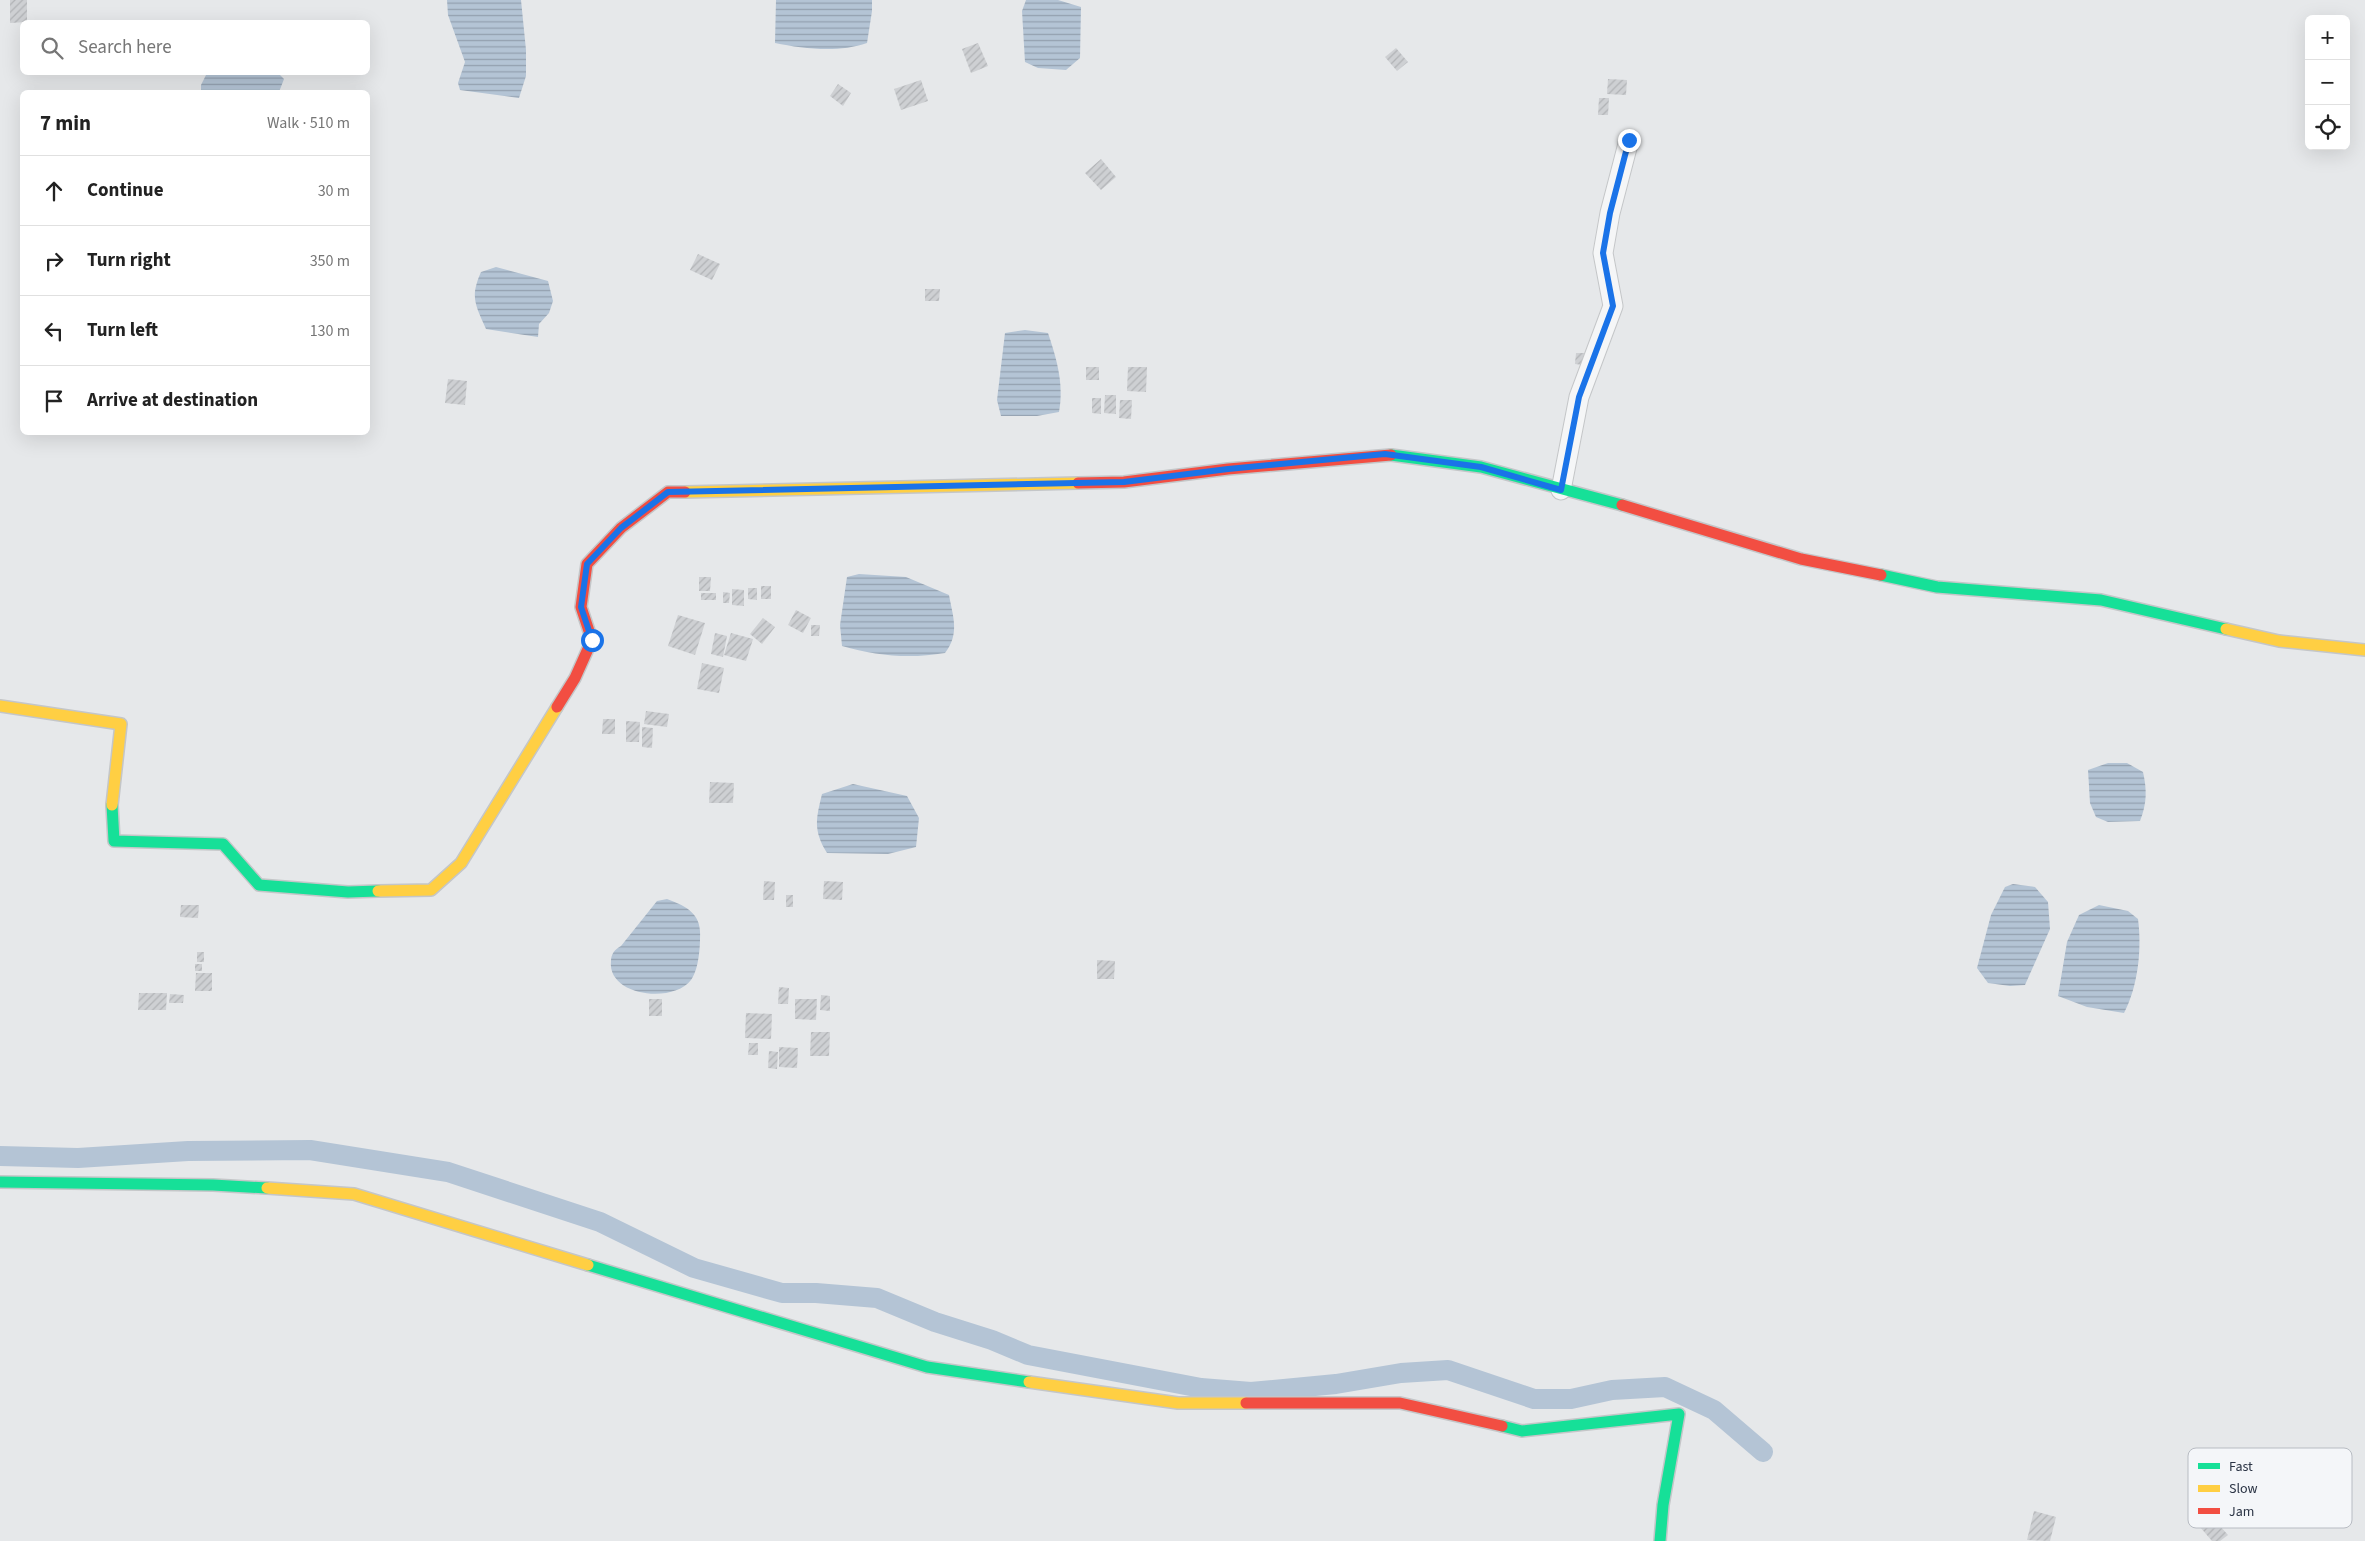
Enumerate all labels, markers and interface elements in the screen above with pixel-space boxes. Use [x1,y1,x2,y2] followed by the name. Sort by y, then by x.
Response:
[2305,15,2350,150] map controls
[2305,15,2350,60] button: +
[20,20,370,75] search box
[38,34,66,62] icon: search
[78,34,172,61] text: Search here
[2305,60,2350,105] button: −
[2305,105,2350,150] button: locate
[40,108,91,138] text: 7 min
[267,112,350,134] text: Walk · 510 m
[1618,129,1641,152] route end
[40,177,68,205] icon: ahead
[87,177,164,204] text: Continue
[318,180,350,202] text: 30 m
[40,247,68,275] icon: right
[87,247,171,274] text: Turn right
[310,250,350,272] text: 350 m
[40,317,68,345] icon: left
[87,317,158,344] text: Turn left
[310,320,350,342] text: 130 m
[40,387,68,415] icon: arrive
[87,387,258,414] text: Arrive at destination
[581,629,604,652] route start
[2188,1448,2352,1528] legend
[2229,1457,2253,1477] text: Fast
[2229,1479,2258,1499] text: Slow
[2229,1502,2254,1522] text: Jam

